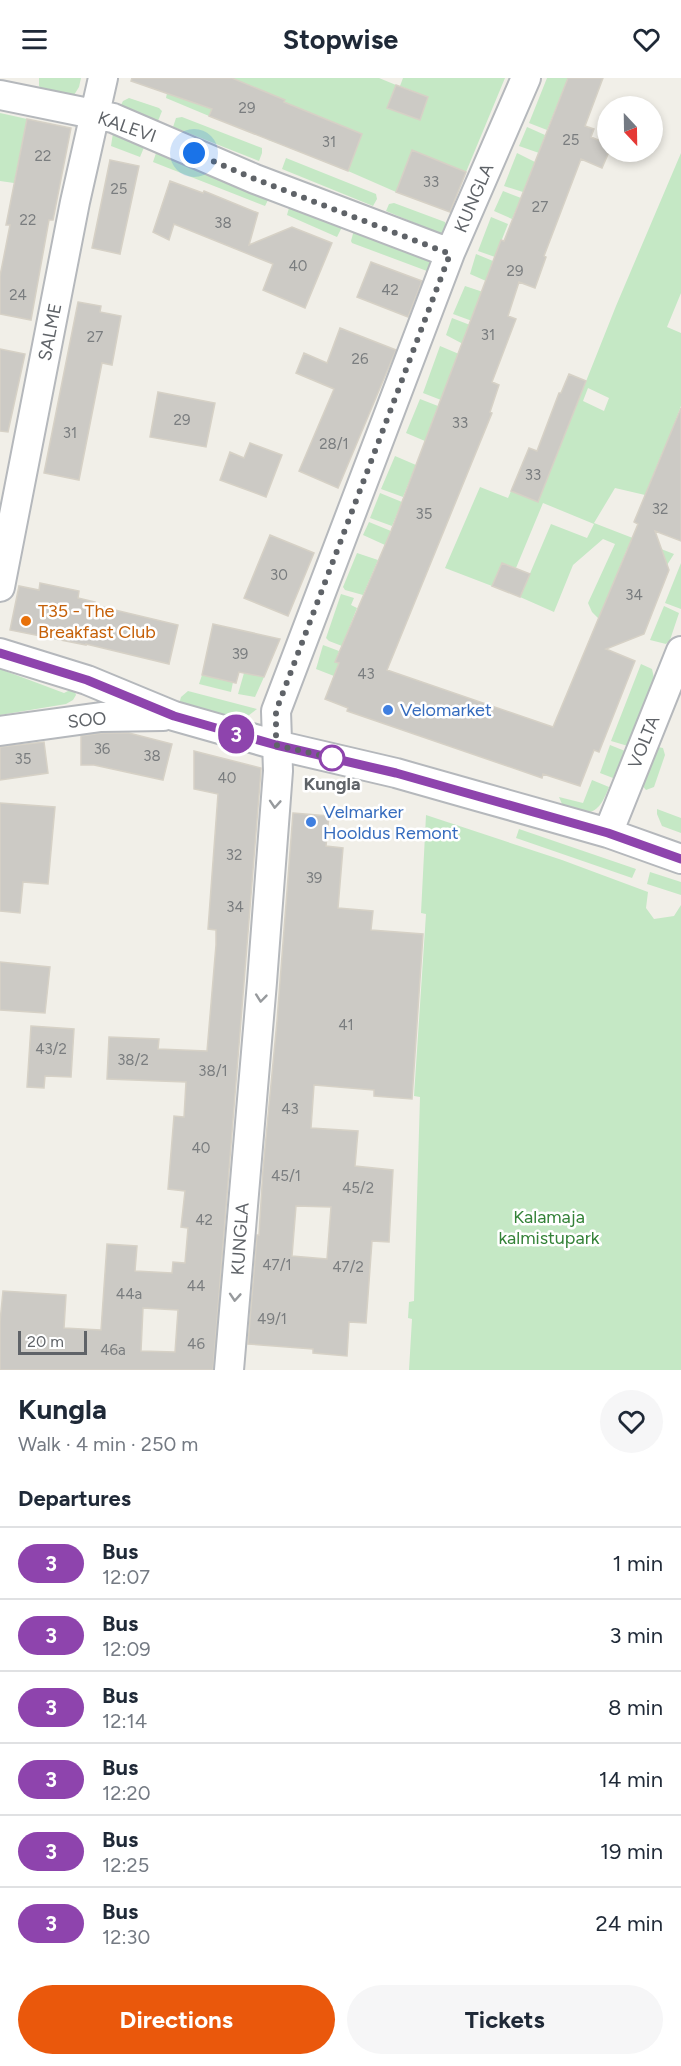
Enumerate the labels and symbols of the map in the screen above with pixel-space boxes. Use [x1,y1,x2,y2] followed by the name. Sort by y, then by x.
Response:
[597,96,663,162] north arrow
[239,99,255,117] house number: 29
[95,107,159,147] street label: KALEVI
[562,131,580,149] house number: 25
[322,133,336,151] house number: 31
[179,138,209,168] your location
[35,147,51,165] house number: 22
[450,160,498,236] street label: KUNGLA
[423,173,439,191] house number: 33
[110,180,128,198] house number: 25
[532,198,548,216] house number: 27
[20,211,36,229] house number: 22
[214,214,232,232] house number: 38
[289,257,307,275] house number: 40
[507,262,523,280] house number: 29
[381,281,399,299] house number: 42
[9,286,27,304] house number: 24
[34,301,66,363] street label: SALME
[481,326,495,344] house number: 31
[87,328,103,346] house number: 27
[352,350,369,368] house number: 26
[174,411,190,429] house number: 29
[452,414,468,432] house number: 33
[63,424,77,442] house number: 31
[319,435,349,453] house number: 28/1
[525,466,541,484] house number: 33
[652,500,668,518] house number: 32
[416,505,432,523] house number: 35
[270,566,288,584] house number: 30
[625,586,643,604] house number: 34
[38,600,156,643] place label: T35 - The Breakfast Club
[19,614,33,628] marker: T35 - The Breakfast Club
[232,645,248,663] house number: 39
[357,665,375,683] house number: 43
[400,699,492,721] place label: Velomarket
[381,703,395,717] marker: Velomarket
[66,707,108,733] street label: SOO
[623,712,665,772] street label: VOLTA
[216,714,256,754] line badge: 3
[94,740,111,758] house number: 36
[319,745,345,771] marker: Kungla
[143,747,161,765] house number: 38
[15,750,31,768] house number: 35
[218,769,236,787] house number: 40
[303,773,361,795] place label: Kungla
[269,799,282,808] one-way arrow
[323,801,459,844] place label: Velmarker Hooldus Remont
[304,815,318,829] marker: Velmarker Hooldus Remont
[226,846,242,864] house number: 32
[306,869,322,887] house number: 39
[226,898,244,916] house number: 34
[255,994,268,1003] one-way arrow
[338,1016,354,1034] house number: 41
[35,1040,67,1058] house number: 43/2
[117,1051,149,1069] house number: 38/2
[198,1062,228,1080] house number: 38/1
[281,1100,299,1118] house number: 43
[192,1139,210,1157] house number: 40
[271,1167,301,1185] house number: 45/1
[342,1179,374,1197] house number: 45/2
[226,1202,254,1276] street label: KUNGLA
[498,1206,600,1249] park label: Kalamaja kalmistupark
[195,1211,213,1229] house number: 42
[262,1256,292,1274] house number: 47/1
[332,1258,364,1276] house number: 47/2
[187,1277,205,1295] house number: 44
[116,1285,142,1303] house number: 44a
[229,1293,242,1302] one-way arrow
[257,1310,287,1328] house number: 49/1
[18,1328,87,1356] scale bar
[187,1335,205,1353] house number: 46
[100,1341,126,1359] house number: 46a

